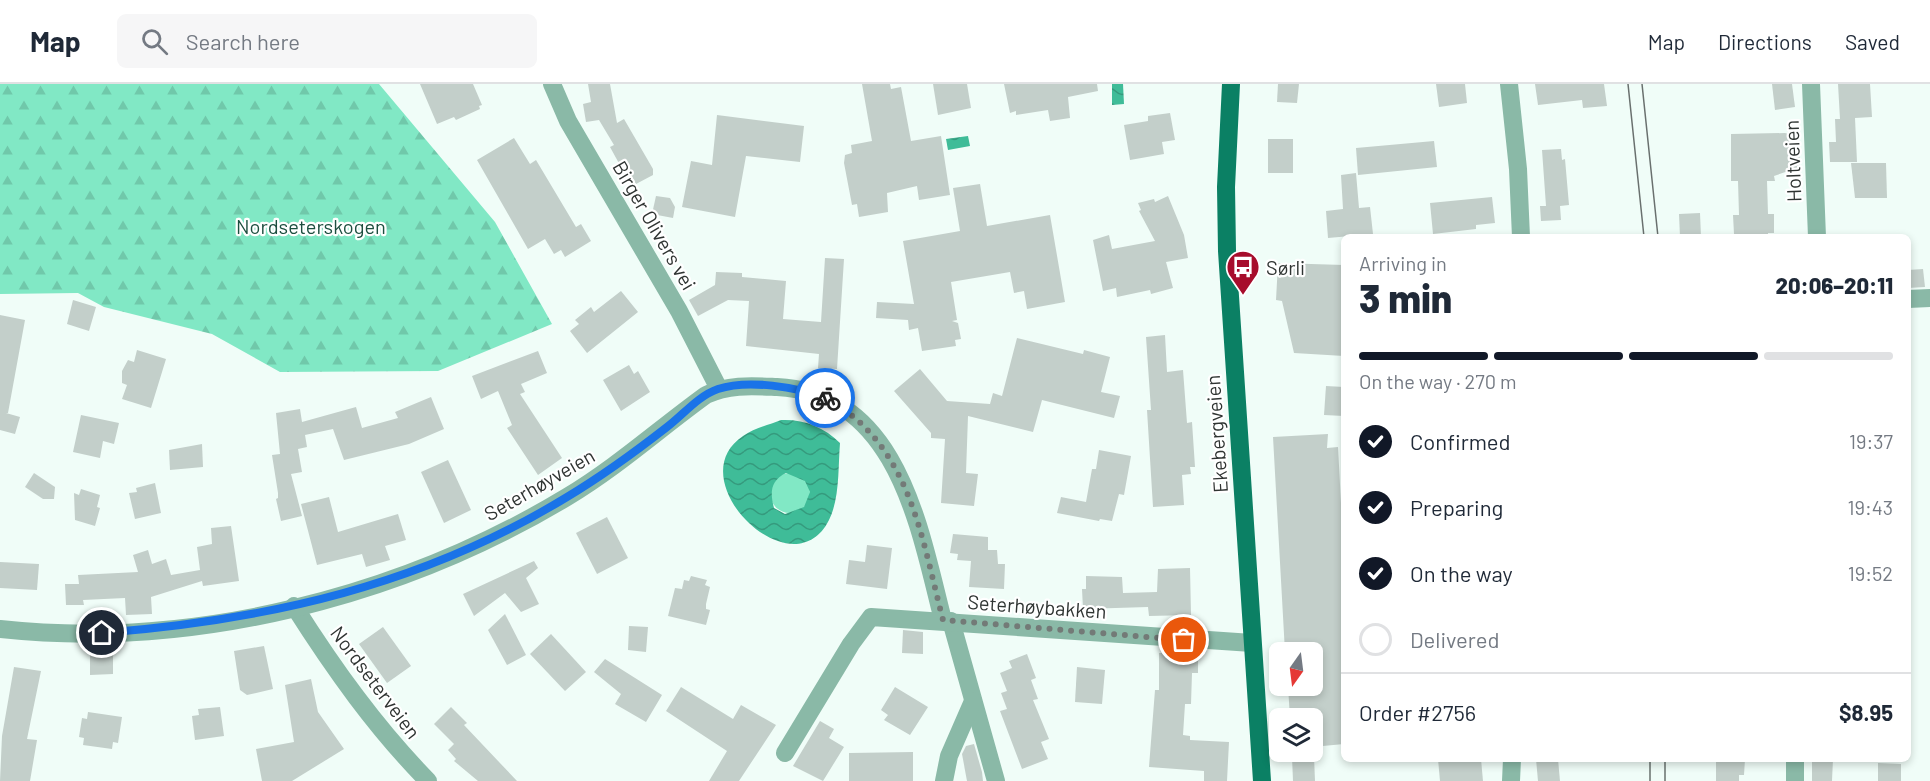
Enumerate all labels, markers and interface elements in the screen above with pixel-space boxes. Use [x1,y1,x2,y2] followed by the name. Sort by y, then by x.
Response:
[117,14,537,68] search box
[30,24,81,58] text: Map
[138,25,171,58] icon: search
[186,28,300,54] text: Search here
[1648,29,1685,54] text: Map
[1718,29,1812,54] text: Directions
[1845,29,1900,54] text: Saved
[1779,119,1805,203] street label: Holtveien
[608,156,702,294] street label: Birger Olivers vei
[236,214,386,238] park label: Nordseterskogen
[1225,249,1261,296] bus stop icon: Sørli
[1359,251,1447,275] text: Arriving in
[1266,255,1305,279] place label: Sørli
[1775,272,1893,298] text: 20:06–20:11
[1359,274,1452,321] text: 3 min
[795,368,855,428] courier
[1359,369,1517,393] text: On the way · 270 m
[1200,374,1232,494] street label: Ekebergveien
[809,382,842,415] icon: bike
[1359,425,1392,458] icon: check
[1410,428,1510,454] text: Confirmed
[1849,429,1893,453] text: 19:37
[480,443,598,525] street label: Seterhøyveien
[1359,491,1392,524] icon: check
[1410,494,1503,520] text: Preparing
[1847,495,1893,519] text: 19:43
[1359,557,1392,590] icon: check
[1410,560,1513,586] text: On the way
[1848,561,1893,585] text: 19:52
[967,589,1107,623] street label: Seterhøybakken
[76,607,127,658] pin
[1158,614,1209,665] pin
[85,616,118,649] icon: home
[326,621,426,743] street label: Nordseterveien
[1167,623,1200,656] icon: bag
[1410,626,1499,652] text: Delivered
[1269,642,1323,696] north arrow
[1269,642,1323,762] map controls
[1359,699,1476,725] text: Order #2756
[1839,699,1893,725] text: $8.95
[1269,708,1323,762] button: layers

